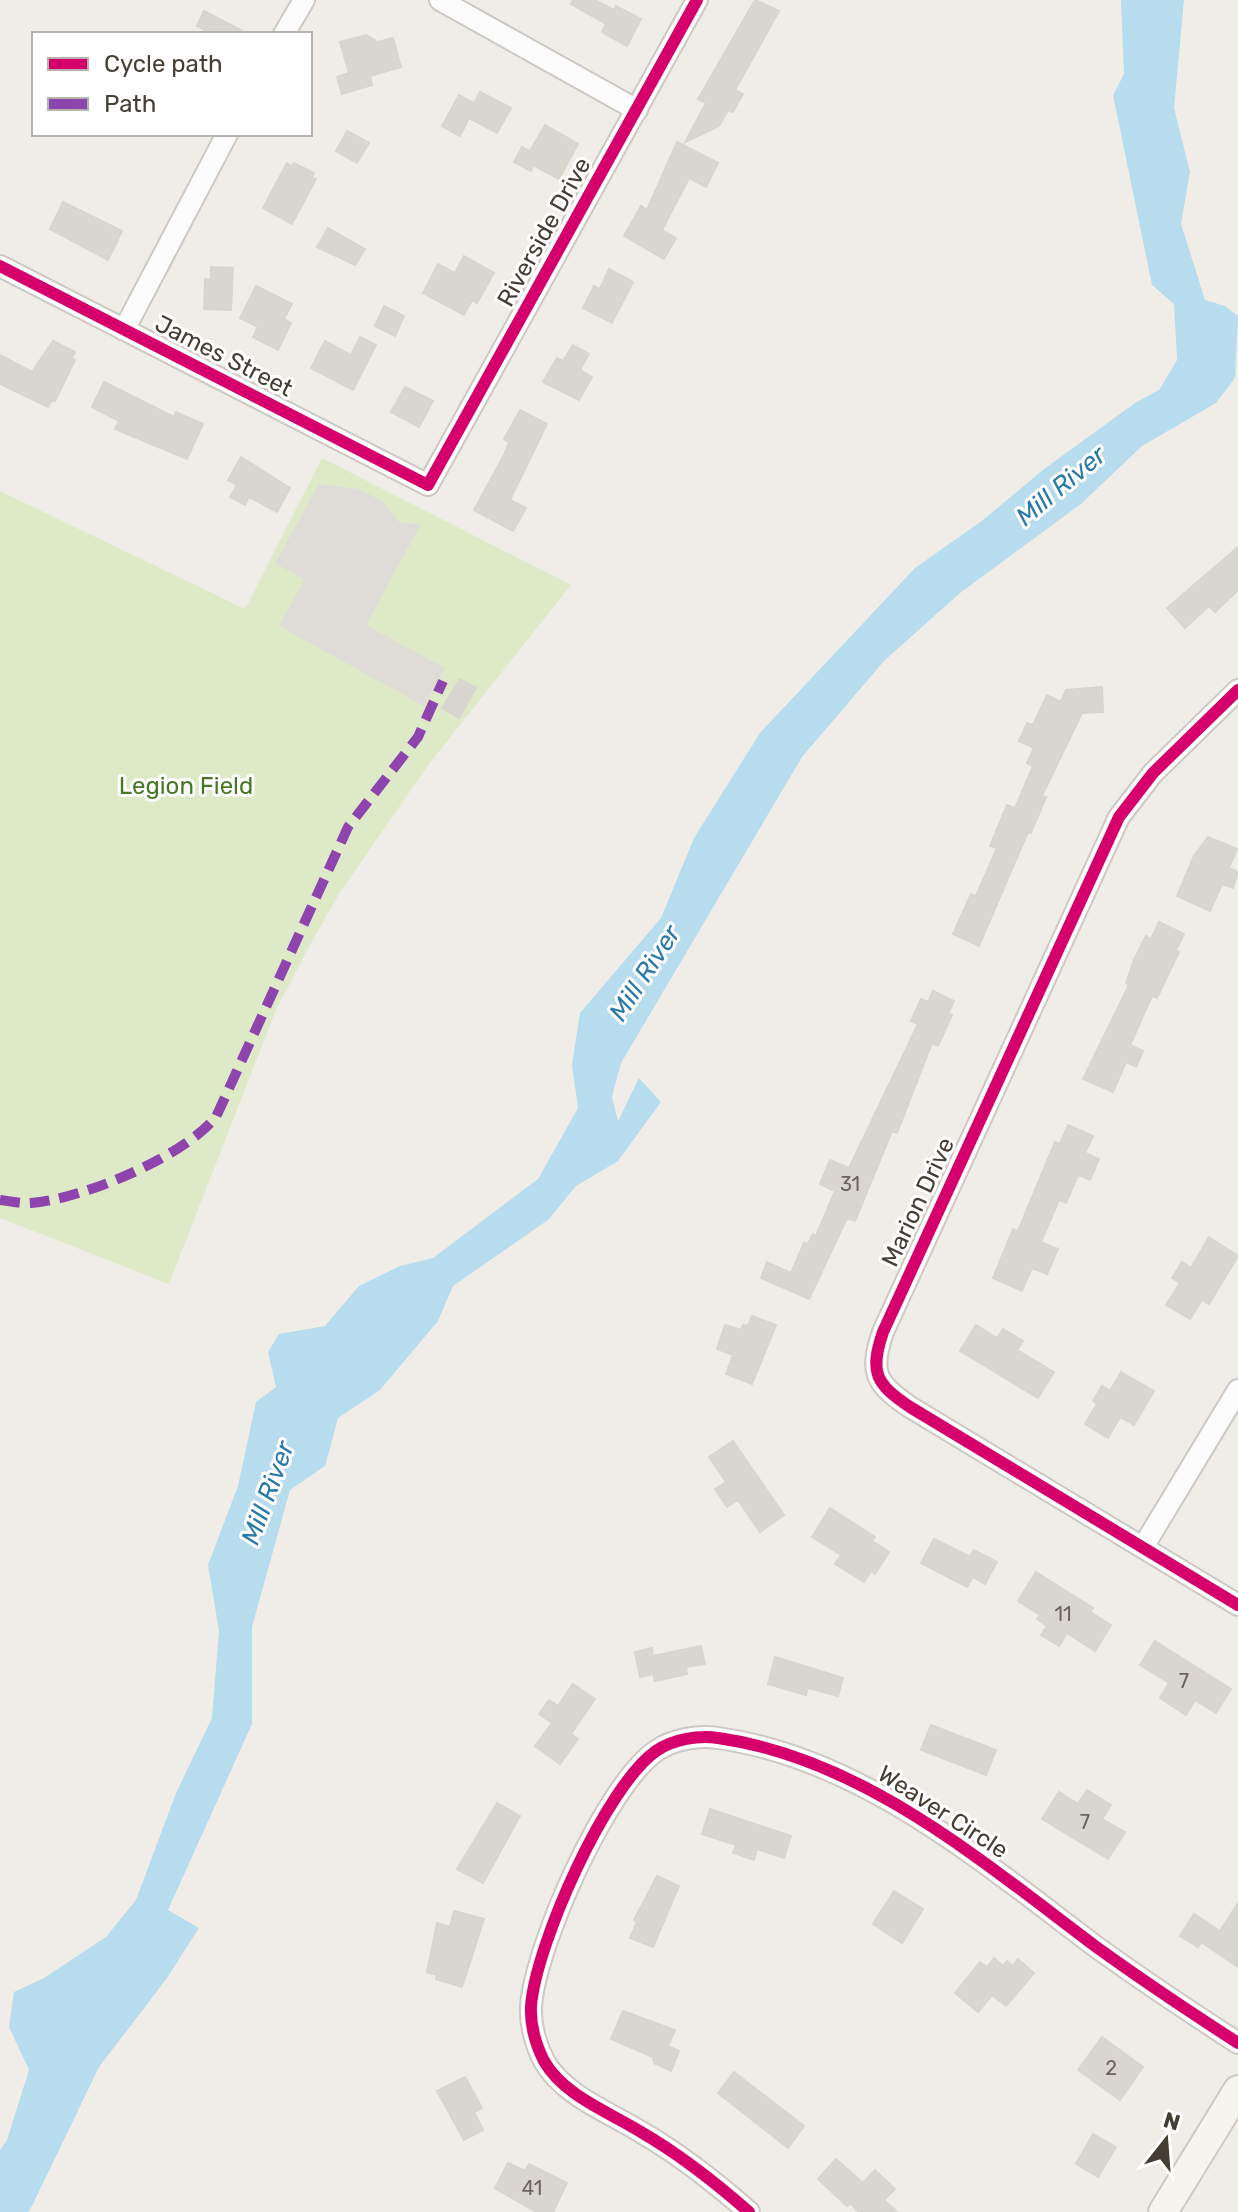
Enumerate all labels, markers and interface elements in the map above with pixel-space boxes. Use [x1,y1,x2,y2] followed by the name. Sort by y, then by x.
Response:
[32,32,312,136] legend
[104,50,223,78] text: Cycle path
[104,90,156,118] text: Path
[491,152,597,312] street label: Riverside Drive
[151,309,297,403] street label: James Street
[1010,439,1113,533] water label: Mill River
[119,772,253,800] park label: Legion Field
[603,918,688,1027] water label: Mill River
[876,1133,960,1271] street label: Marion Drive
[840,1172,860,1196] house number: 31
[235,1436,301,1549] water label: Mill River
[1054,1602,1072,1626] house number: 11
[1179,1669,1189,1693] house number: 7
[873,1760,1013,1864] street label: Weaver Circle
[1080,1810,1090,1834] house number: 7
[1105,2056,1117,2080] house number: 2
[1126,2100,1206,2180] north arrow
[1160,2106,1183,2137] text: N
[522,2176,542,2200] house number: 41

